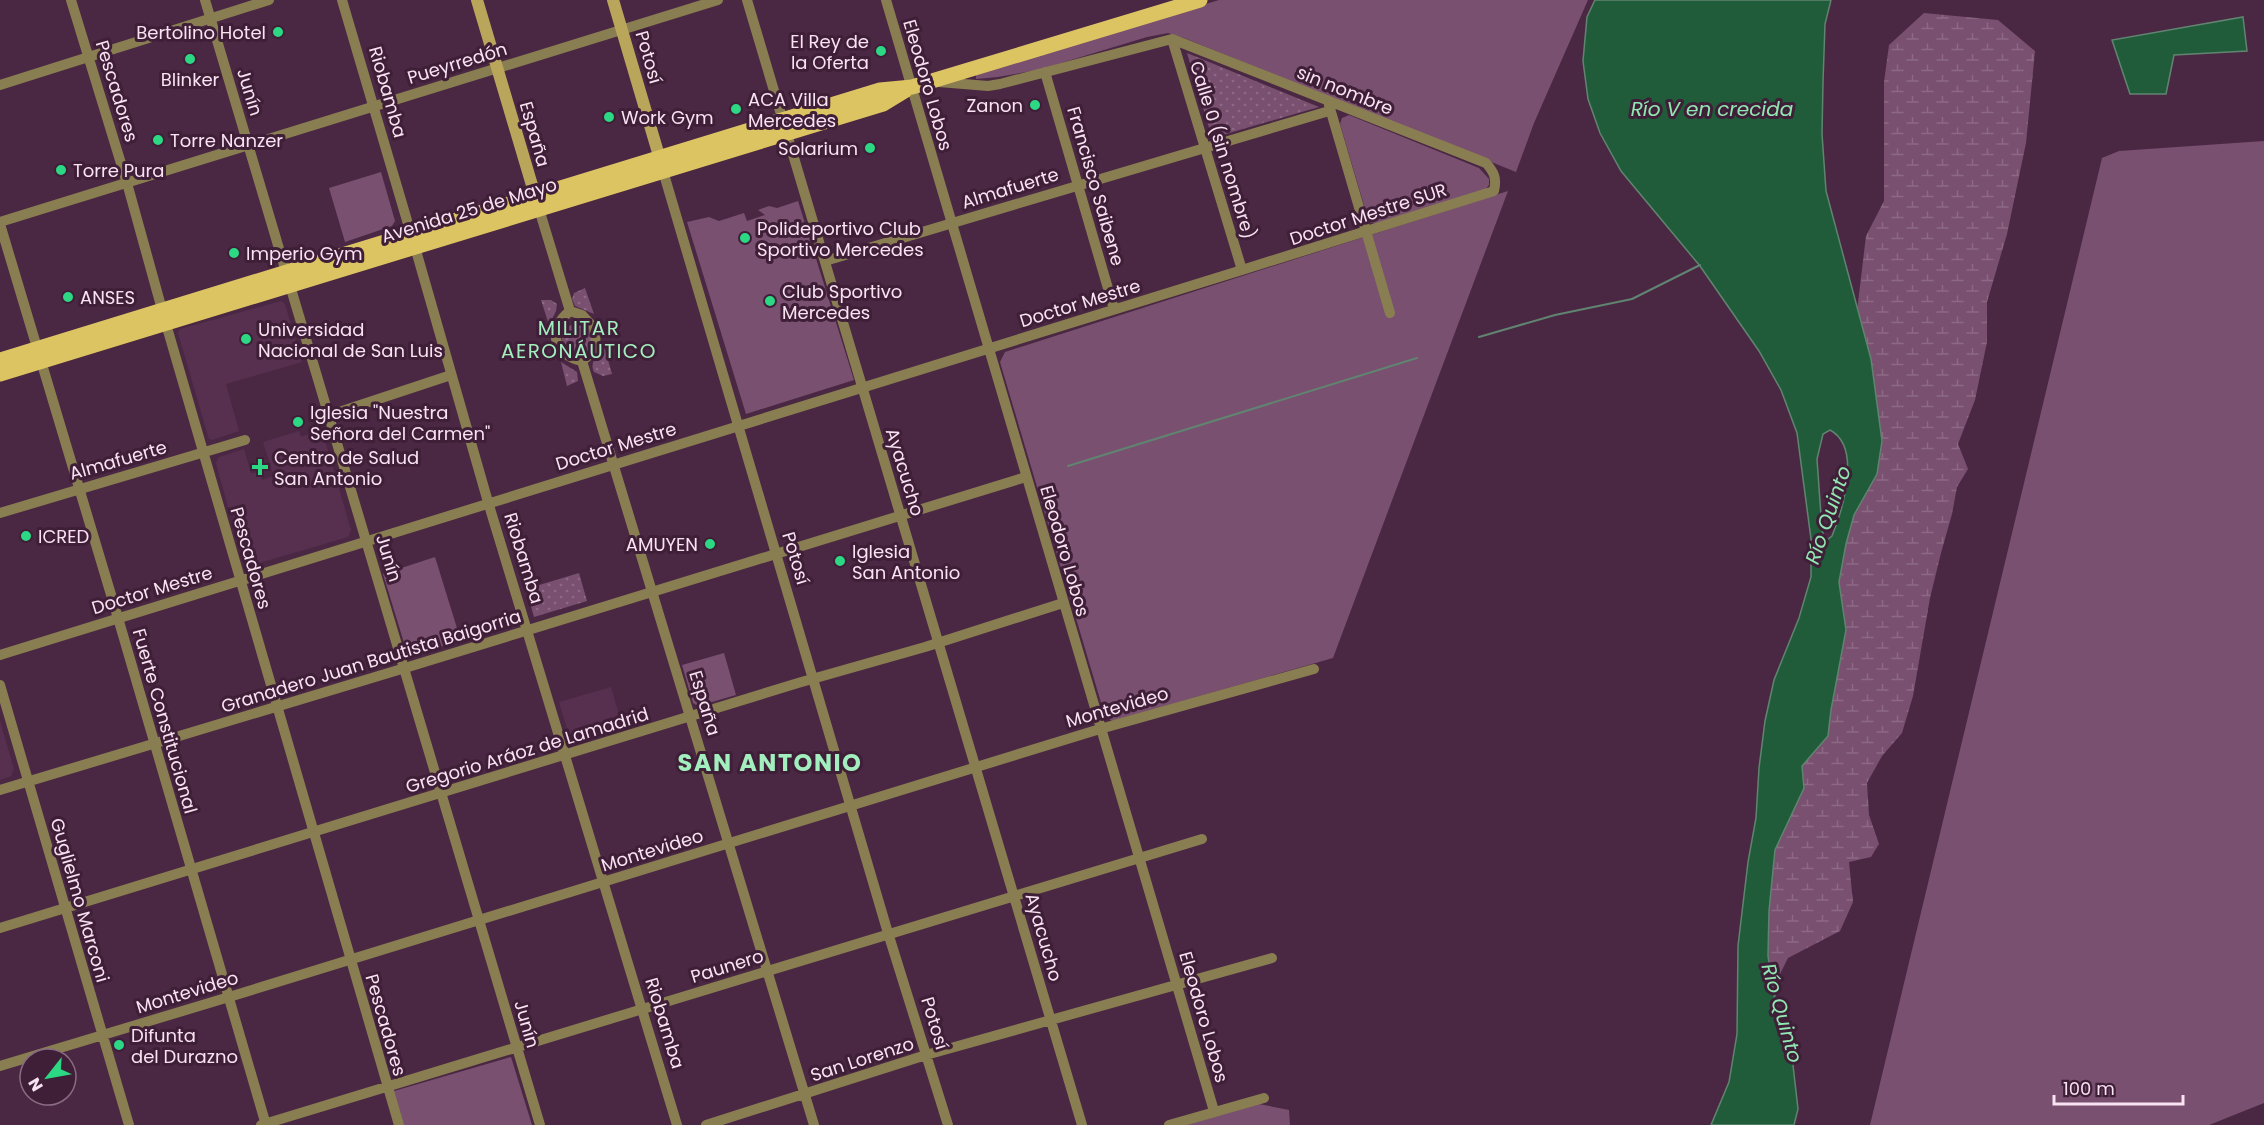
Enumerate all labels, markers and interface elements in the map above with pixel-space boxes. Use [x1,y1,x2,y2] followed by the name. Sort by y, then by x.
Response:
[897,16,959,154] street label: Eleodoro Lobos
[136,20,266,45] place label: Bertolino Hotel
[271,25,285,39] marker: Bertolino Hotel
[630,28,668,86] street label: Potosí
[790,29,869,75] place label: El Rey de la Oferta
[404,36,510,90] street label: Pueyrredón
[90,37,144,145] street label: Pescadores
[363,43,413,141] street label: Riobamba
[874,44,888,58] marker: El Rey de la Oferta
[183,52,197,66] marker: Blinker
[1184,58,1262,242] street label: Calle 0 (sin nombre)
[1293,59,1397,121] street label: sin nombre
[231,65,269,119] street label: Junín
[161,67,220,92] place label: Blinker
[748,87,836,133] place label: ACA Villa Mercedes
[967,93,1023,118] place label: Zanon
[1631,95,1793,123] water label: Río V en crecida
[1028,98,1042,112] marker: Zanon
[514,99,556,169] street label: España
[729,102,743,116] marker: ACA Villa Mercedes
[1061,103,1131,269] street label: Francisco Saibene
[621,105,714,130] place label: Work Gym
[602,110,616,124] marker: Work Gym
[170,128,283,153] place label: Torre Nanzer
[151,133,165,147] marker: Torre Nanzer
[778,136,858,161] place label: Solarium
[863,141,877,155] marker: Solarium
[73,158,164,183] place label: Torre Pura
[958,161,1062,215] street label: Almafuerte
[54,163,68,177] marker: Torre Pura
[378,171,560,249] street label: Avenida 25 de Mayo
[1286,177,1450,251] street label: Doctor Mestre SUR
[757,216,924,262] place label: Polideportivo Club Sportivo Mercedes
[738,231,752,245] marker: Polideportivo Club Sportivo Mercedes
[246,241,362,266] place label: Imperio Gym
[227,246,241,260] marker: Imperio Gym
[1016,273,1144,333] street label: Doctor Mestre
[782,279,902,325] place label: Club Sportivo Mercedes
[80,285,135,310] place label: ANSES
[61,290,75,304] marker: ANSES
[763,294,777,308] marker: Club Sportivo Mercedes
[501,314,657,365] district label: MILITAR AERONÁUTICO
[258,317,443,363] place label: Universidad Nacional de San Luis
[239,332,253,346] marker: Universidad Nacional de San Luis
[310,400,490,446] place label: Iglesia "Nuestra Señora del Carmen"
[291,415,305,429] marker: Iglesia "Nuestra Señora del Carmen"
[552,416,680,476] street label: Doctor Mestre
[880,425,930,519] street label: Ayacucho
[66,434,170,486] street label: Almafuerte
[274,445,419,491] place label: Centro de Salud San Antonio
[251,458,269,476] marker: Centro de Salud San Antonio
[1798,462,1858,568] water label: Río Quinto
[1034,482,1096,620] street label: Eleodoro Lobos
[225,504,277,612] street label: Pescadores
[498,509,550,607] street label: Riobamba
[38,524,89,549] place label: ICRED
[19,529,33,543] marker: ICRED
[776,529,816,587] street label: Potosí
[370,531,408,585] street label: Junín
[626,532,698,557] place label: AMUYEN
[703,537,717,551] marker: AMUYEN
[852,539,960,585] place label: Iglesia San Antonio
[833,554,847,568] marker: Iglesia San Antonio
[88,560,216,620] street label: Doctor Mestre
[218,603,524,719] street label: Granadero Juan Bautista Baigorria
[127,626,203,816] street label: Fuerte Constitucional
[683,667,727,739] street label: España
[1063,680,1171,734] street label: Montevideo
[402,701,652,799] street label: Gregorio Aráoz de Lamadrid
[678,746,862,779] district label: SAN ANTONIO
[45,815,115,985] street label: Guglielmo Marconi
[598,823,706,877] street label: Montevideo
[1019,890,1069,984] street label: Ayacucho
[687,943,767,989] street label: Paunero
[1173,948,1235,1086] street label: Eleodoro Lobos
[1754,960,1810,1066] water label: Río Quinto
[133,965,241,1019] street label: Montevideo
[360,971,412,1079] street label: Pescadores
[639,974,691,1072] street label: Riobamba
[915,994,955,1052] street label: Potosí
[508,997,546,1051] street label: Junín
[131,1023,238,1069] place label: Difunta del Durazno
[807,1031,917,1087] street label: San Lorenzo
[112,1038,126,1052] marker: Difunta del Durazno
[18,1047,78,1107] north arrow
[2054,1068,2183,1106] scale bar
[23,1073,49,1096] text: N
[2063,1076,2115,1101] text: 100 m

